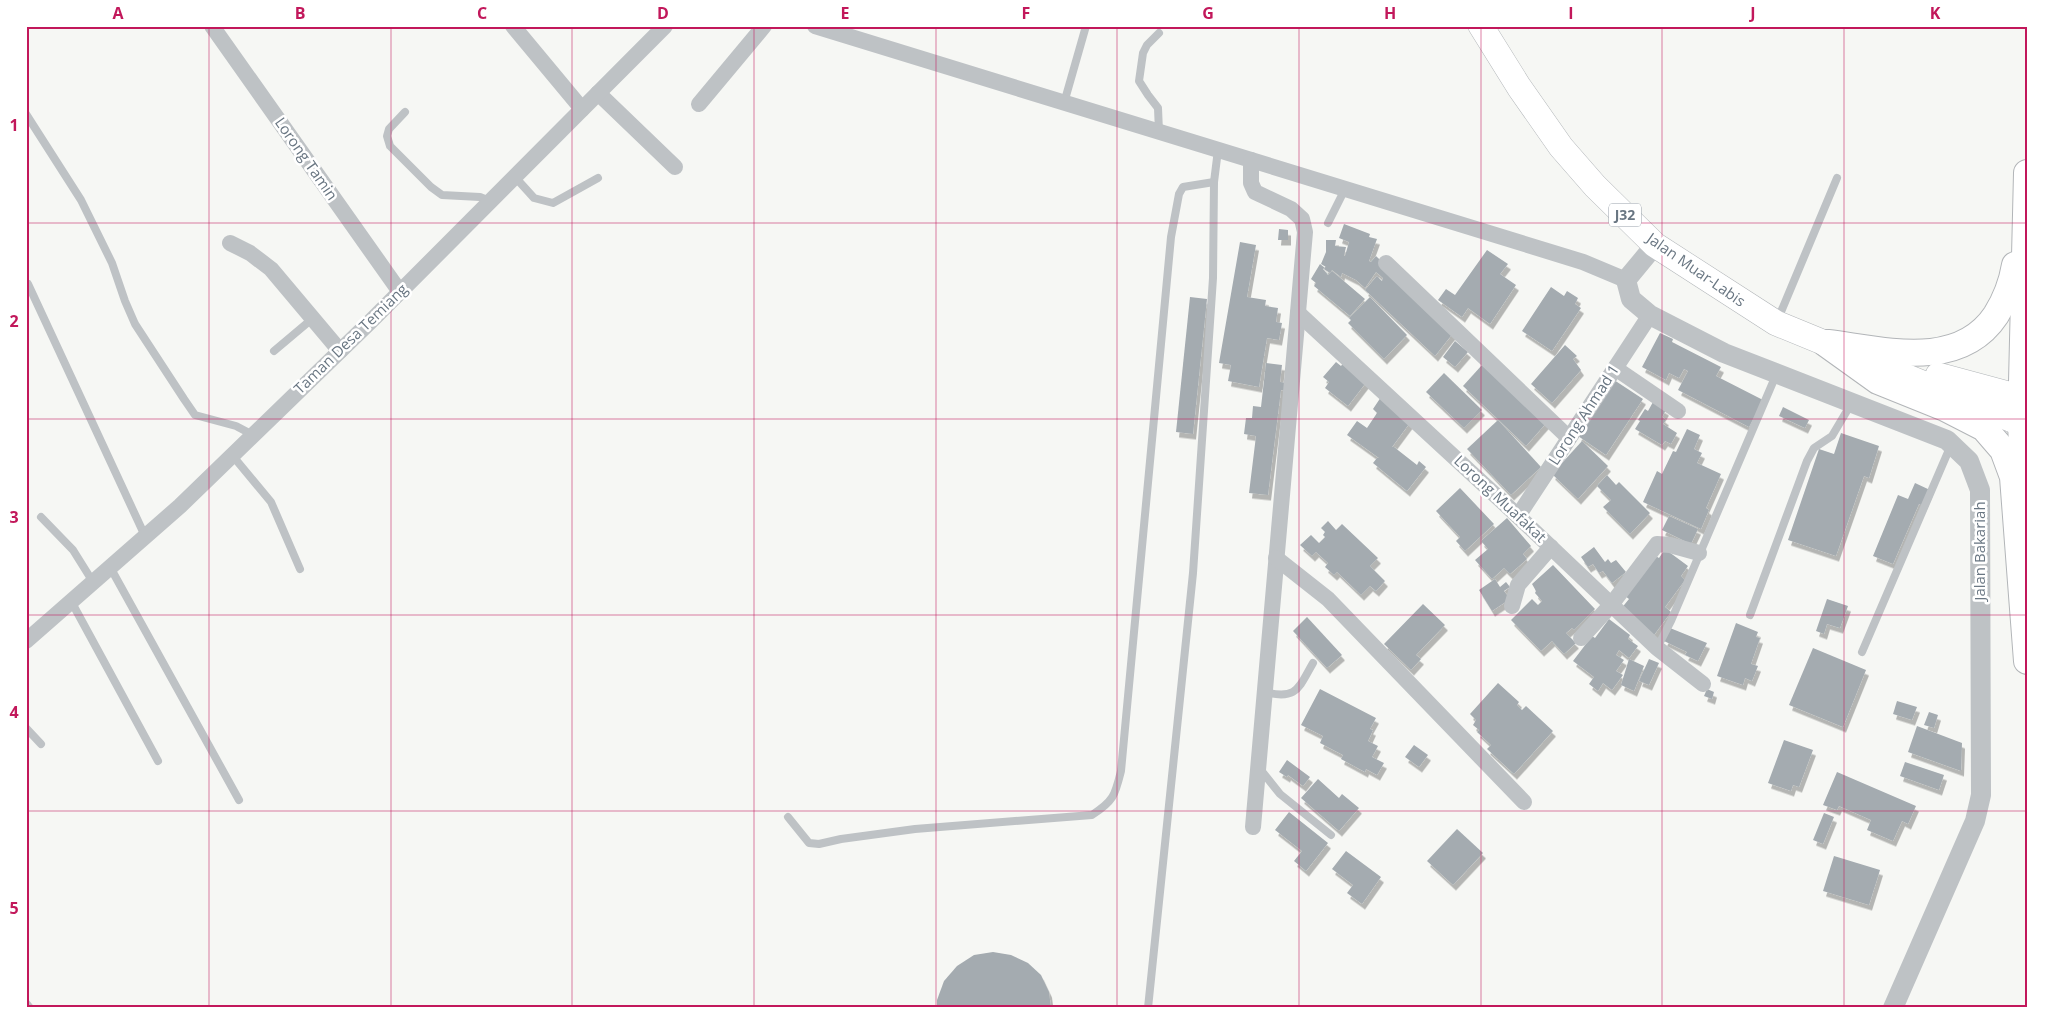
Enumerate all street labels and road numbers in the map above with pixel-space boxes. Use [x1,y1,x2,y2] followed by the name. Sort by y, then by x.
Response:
[271,113,343,204] street label: Lorong Tamin
[1609,204,1641,226] road number: J32
[1642,227,1750,311] street label: Jalan Muar-Labis
[289,279,411,398] street label: Taman Desa Temiang
[1543,360,1623,468] street label: Lorong Ahmad 1
[1450,450,1551,546] street label: Lorong Muafakat
[1969,501,1989,603] street label: Jalan Bakariah

